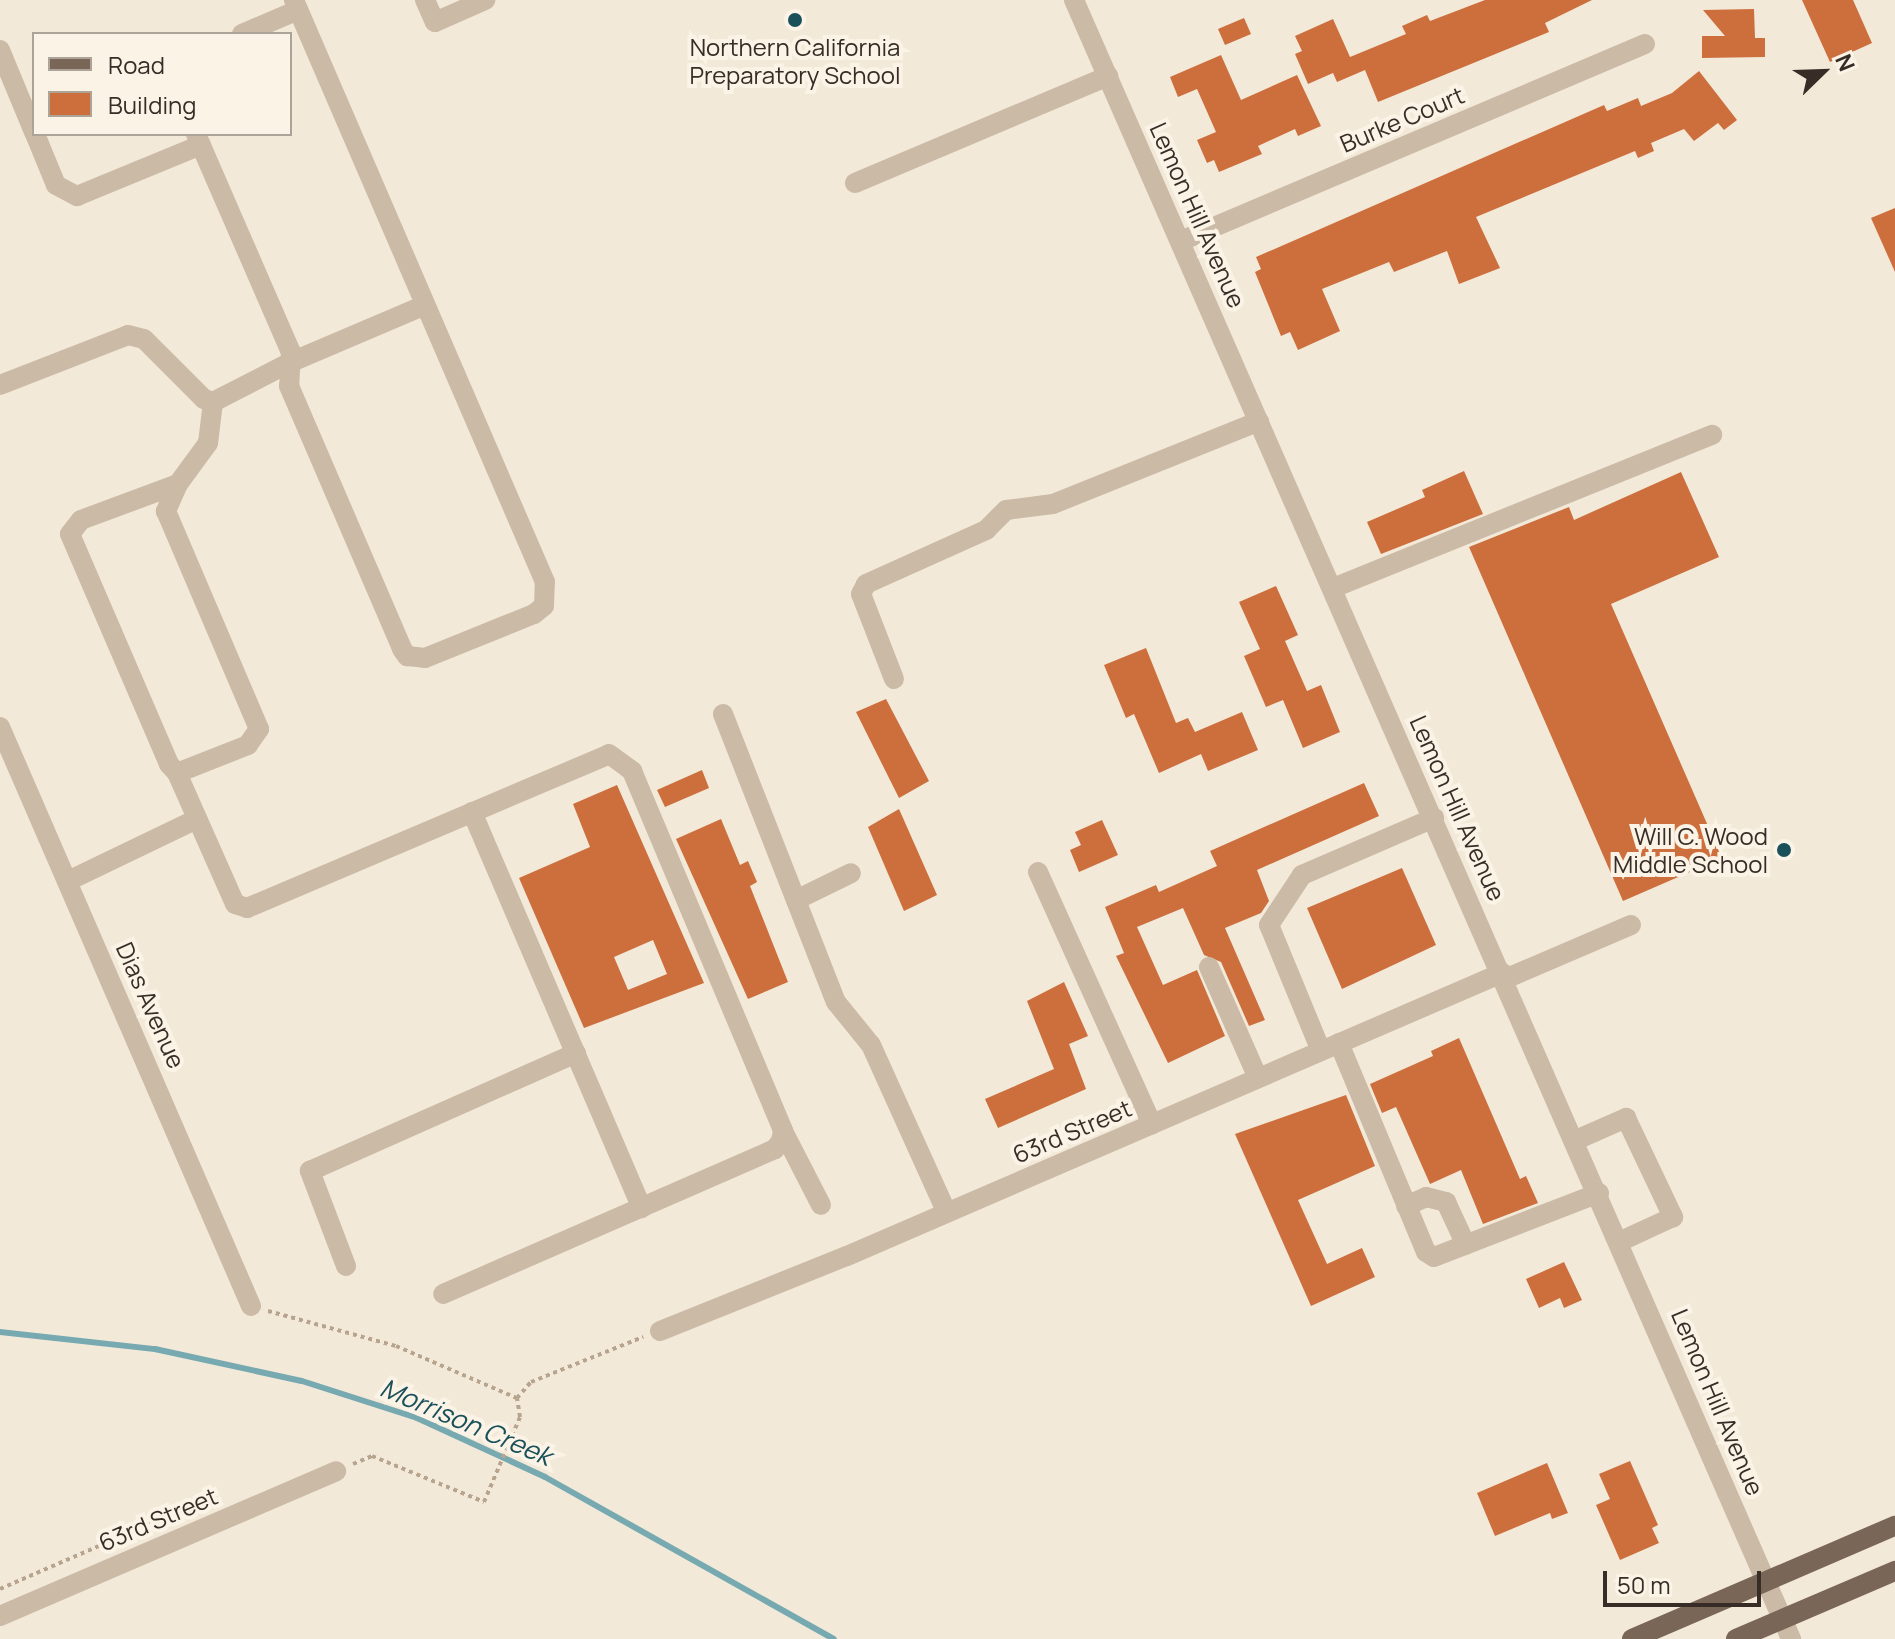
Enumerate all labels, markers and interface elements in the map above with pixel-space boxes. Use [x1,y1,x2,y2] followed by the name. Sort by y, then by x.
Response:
[786,11,804,29] marker: Northern California Preparatory School
[32,32,292,136] legend
[1783,32,1863,112] north arrow
[689,33,901,89] place label: Northern California Preparatory School
[108,48,165,81] text: Road
[1828,49,1862,76] text: N
[1336,80,1468,158] street label: Burke Court
[108,88,196,121] text: Building
[1144,118,1252,312] street label: Lemon Hill Avenue
[1404,711,1512,905] street label: Lemon Hill Avenue
[1613,822,1768,878] place label: Will C. Wood Middle School
[1775,841,1793,859] marker: Will C. Wood Middle School
[110,938,192,1072] street label: Dias Avenue
[1008,1093,1136,1169] street label: 63rd Street
[1666,1304,1770,1500] street label: Lemon Hill Avenue
[376,1372,556,1472] water label: Morrison Creek
[94,1481,222,1557] street label: 63rd Street
[1607,1555,1765,1605] scale bar
[1617,1568,1671,1601] text: 50 m

